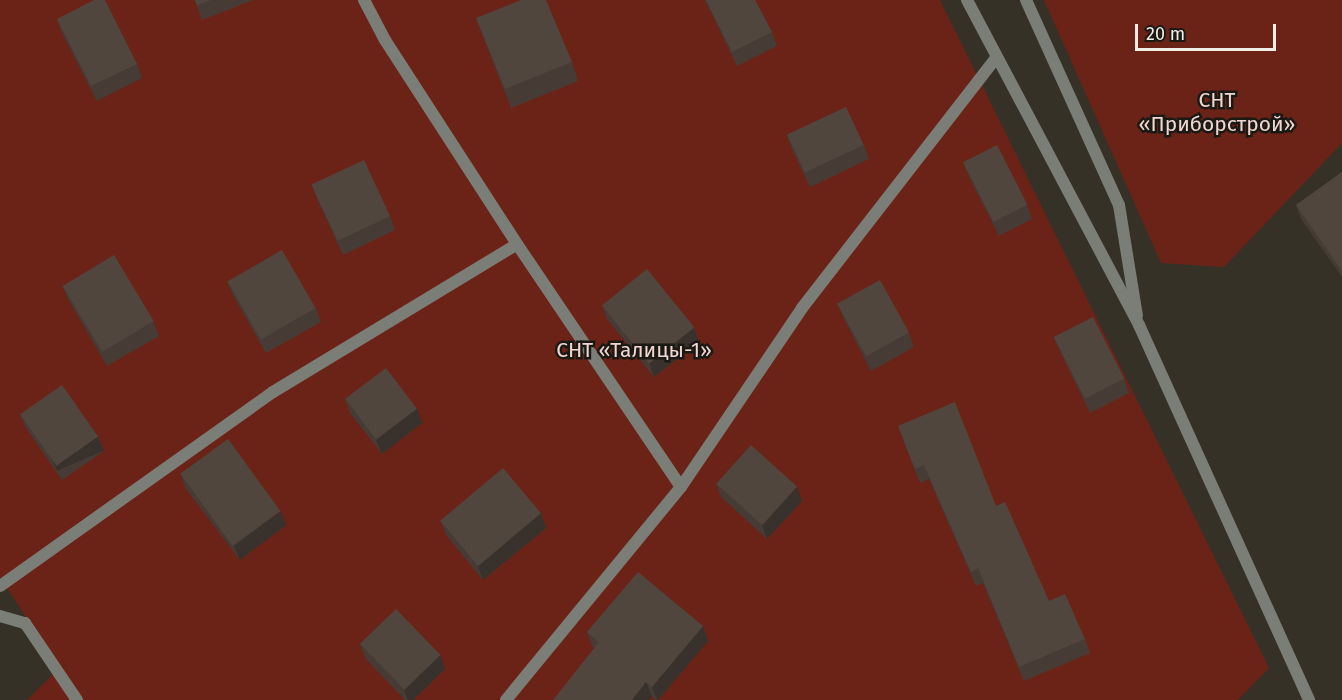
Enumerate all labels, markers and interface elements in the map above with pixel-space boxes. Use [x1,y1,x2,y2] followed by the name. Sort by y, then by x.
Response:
[1138,12,1279,50] scale bar
[1146,23,1185,45] text: 20 m
[1139,87,1295,137] park label: СНТ «Приборстрой»
[556,337,712,363] park label: СНТ «Талицы-1»

